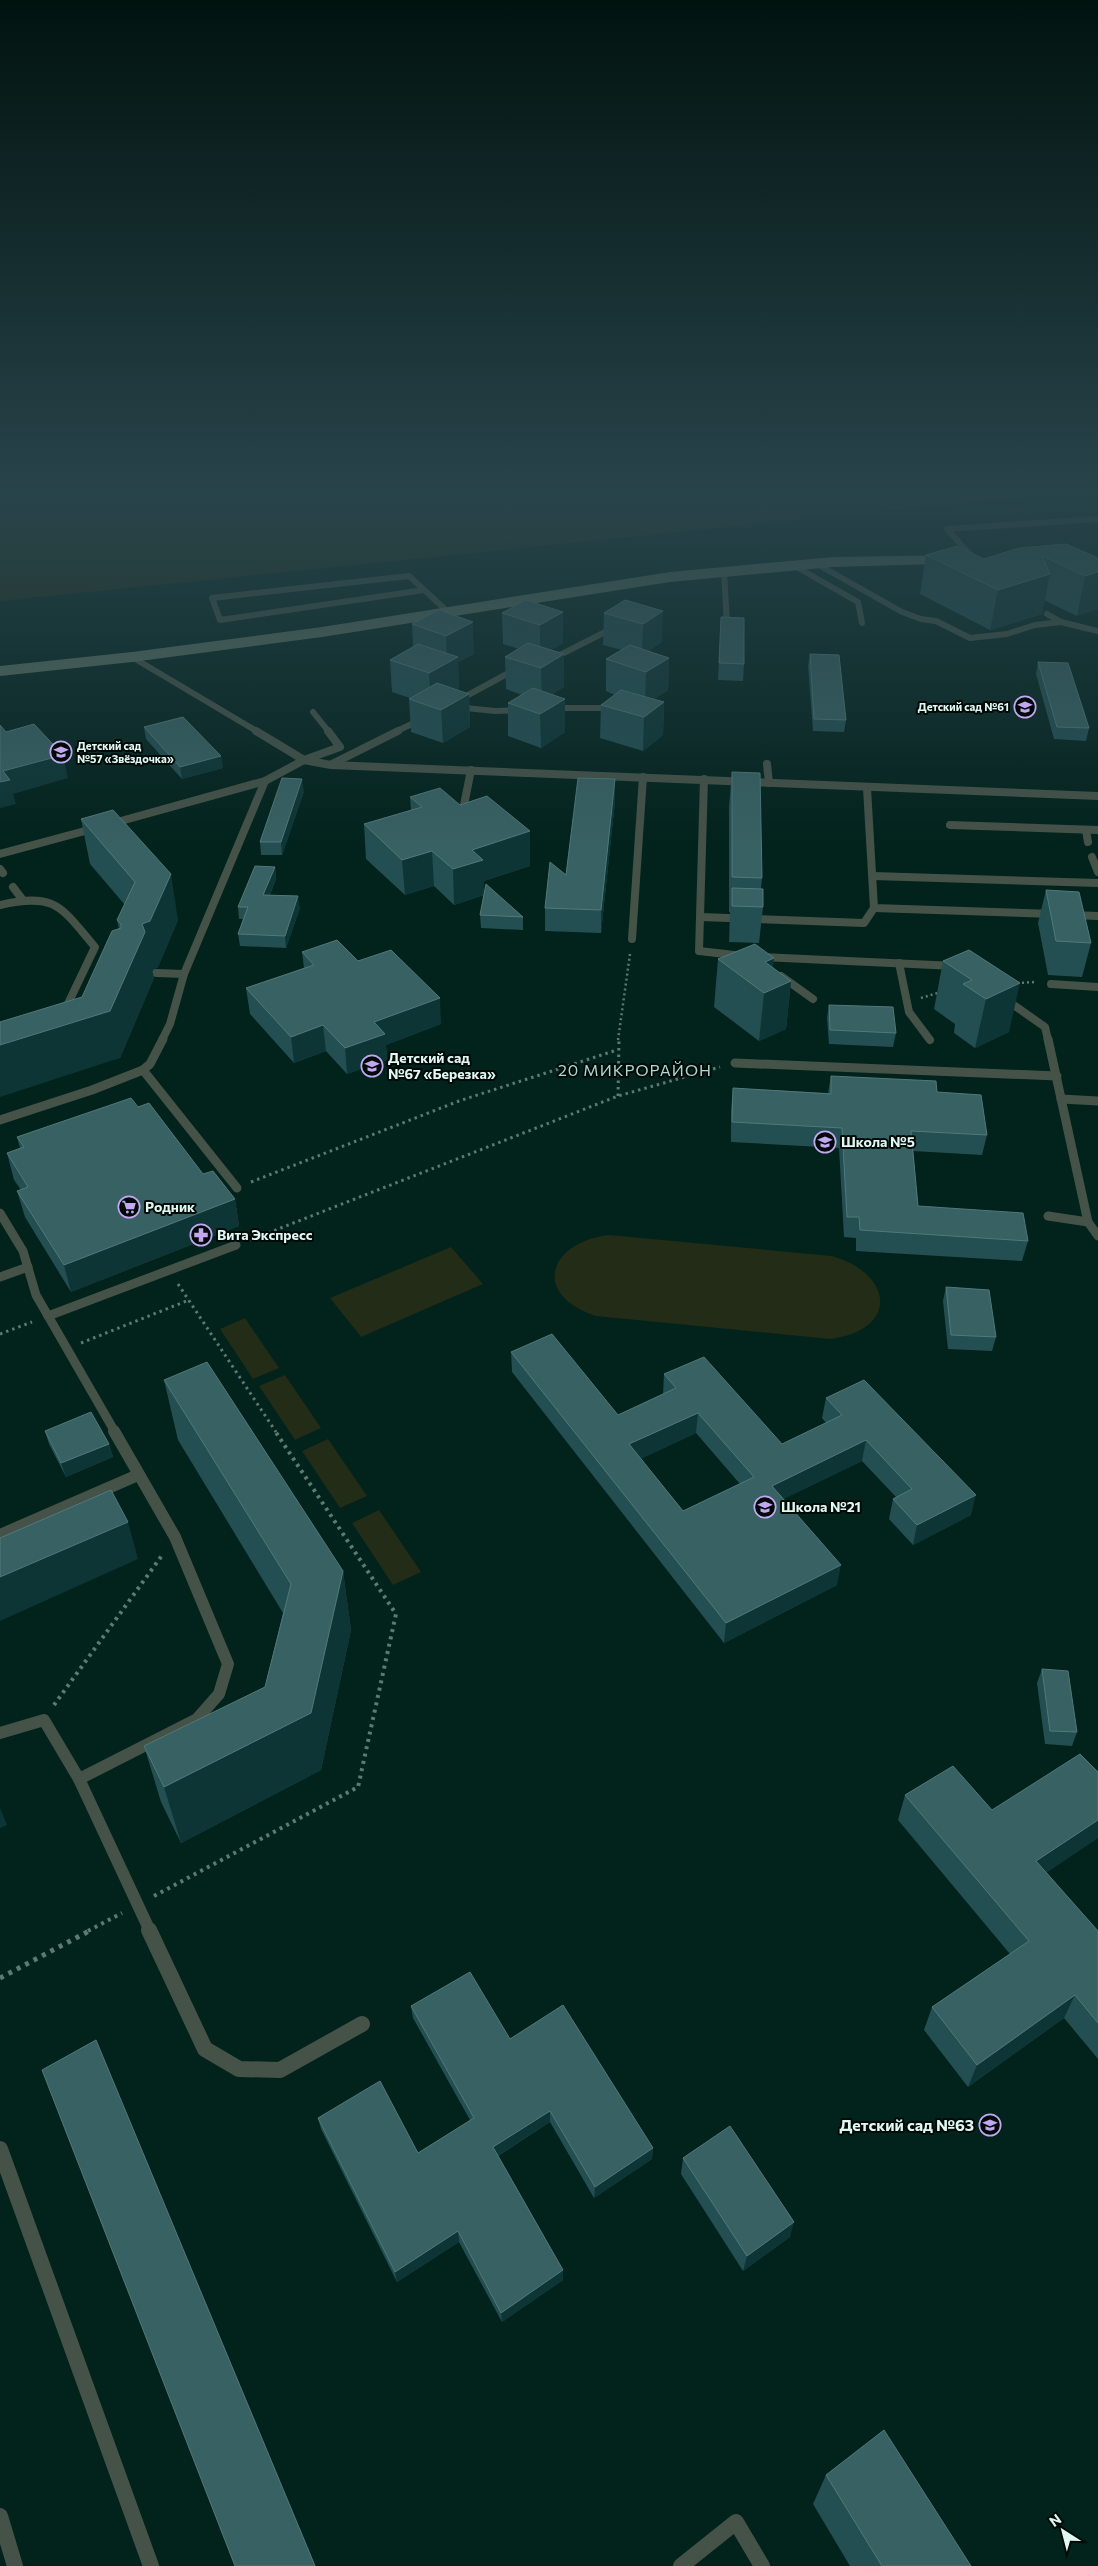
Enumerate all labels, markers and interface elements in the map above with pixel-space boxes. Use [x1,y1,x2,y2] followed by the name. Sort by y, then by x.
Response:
[1013,695,1037,719] school or university icon: Детский сад №61
[918,700,1009,713] place label: Детский сад №61
[77,739,174,765] place label: Детский сад №57 «Звёздочка»
[49,740,73,764] school or university icon: Детский сад №57 «Звёздочка»
[388,1049,496,1082] place label: Детский сад №67 «Березка»
[360,1054,384,1078] school or university icon: Детский сад №67 «Березка»
[558,1060,712,1079] district label: 20 МИКРОРАЙОН
[813,1130,837,1154] school or university icon: Школа №5
[841,1133,915,1150] place label: Школа №5
[117,1195,141,1219] supermarket icon: Родник
[145,1198,195,1215] place label: Родник
[189,1223,213,1247] pharmacy icon: Вита Экспресс
[217,1226,313,1243] place label: Вита Экспресс
[753,1495,777,1519] school or university icon: Школа №21
[781,1498,861,1515] place label: Школа №21
[978,2113,1002,2137] school or university icon: Детский сад №63
[839,2115,974,2134] place label: Детский сад №63
[1038,2506,1088,2556] north arrow
[1046,2510,1064,2530] text: N

